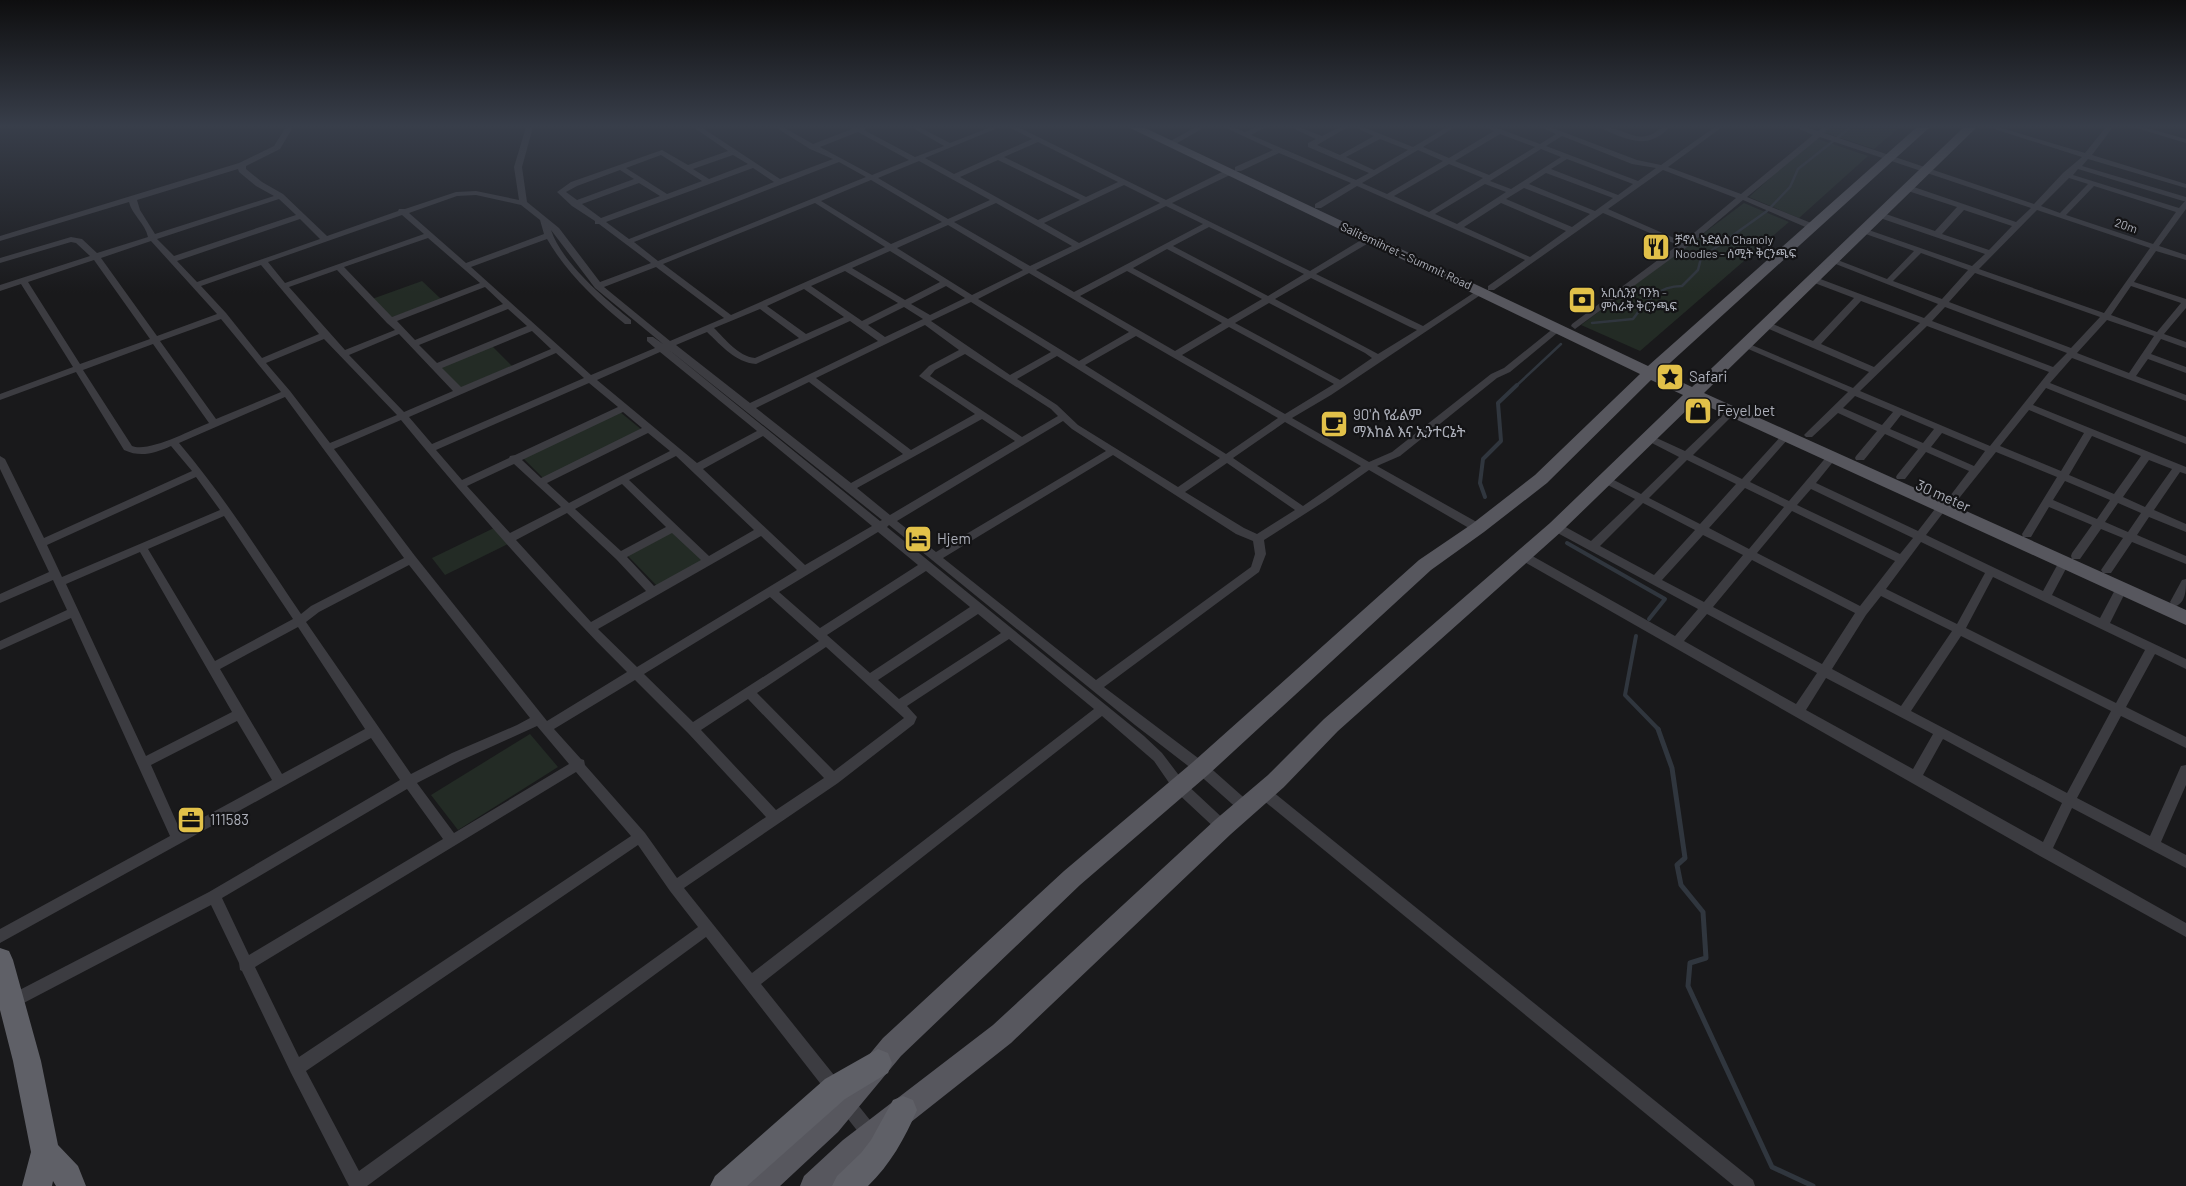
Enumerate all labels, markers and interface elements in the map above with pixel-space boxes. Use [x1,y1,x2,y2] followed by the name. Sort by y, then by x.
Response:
[2113,215,2140,235] street label: 20m
[1339,219,1474,292] street label: Salitemihret - Summit Road
[1641,232,1671,262] restaurant icon: ቻኖሊ ኑድልስ Chanoly Noodles - ሰሚት ቅርንጫፍ
[1675,232,1797,260] place label: ቻኖሊ ኑድልስ Chanoly Noodles - ሰሚት ቅርንጫፍ
[1567,285,1597,315] bank icon: አቢሲንያ ባንክ - ምስራቅ ቅርንጫፍ
[1601,285,1677,313] place label: አቢሲንያ ባንክ - ምስራቅ ቅርንጫፍ
[1655,362,1685,392] place icon: Safari
[1689,367,1727,385] place label: Safari
[1683,396,1713,426] shop icon: Feyel bet
[1717,401,1775,419] place label: Feyel bet
[1353,405,1465,440] place label: 90'ስ የፊልም ማእከል እና ኢንተርኔት
[1319,409,1349,439] cafe icon: 90'ስ የፊልም ማእከል እና ኢንተርኔት
[1913,475,1974,515] street label: 30 meter
[903,524,933,554] hotel icon: Hjem
[937,529,971,547] place label: Hjem
[176,805,206,835] office icon: 111583
[210,810,249,828] place label: 111583

